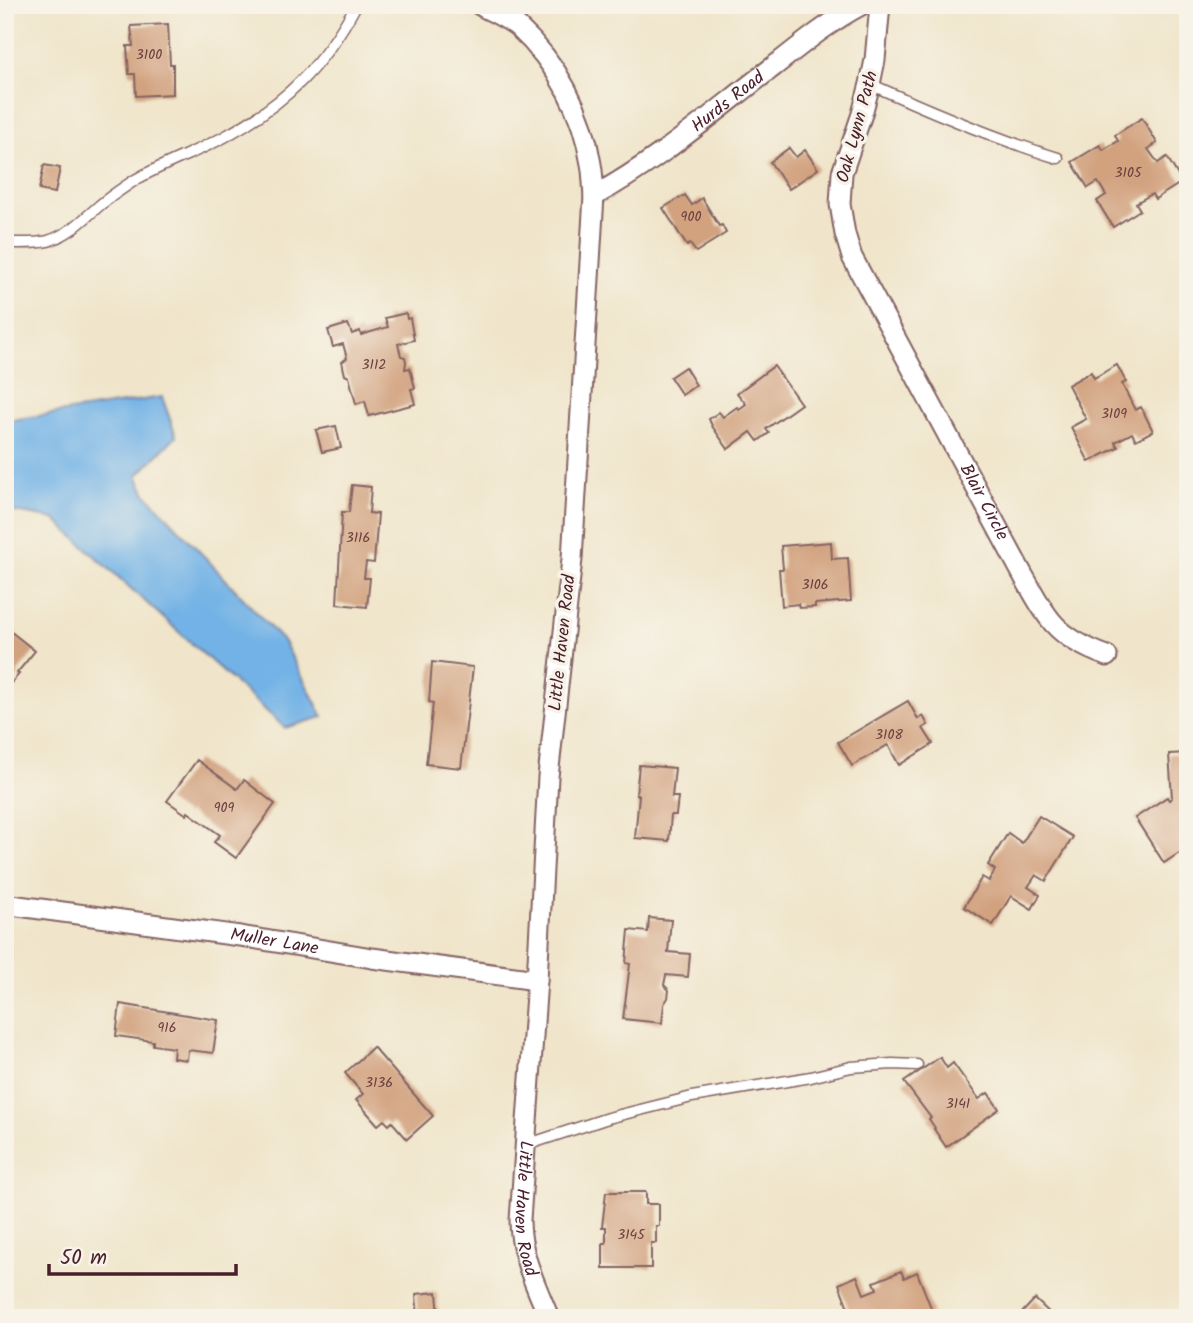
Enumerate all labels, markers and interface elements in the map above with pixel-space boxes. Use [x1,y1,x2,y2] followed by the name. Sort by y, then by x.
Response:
[136,44,162,66] house number: 3100
[685,63,772,140] street label: Hurds Road
[829,68,887,186] street label: Oak Lynn Path
[1115,162,1143,184] house number: 3105
[681,206,701,228] house number: 900
[362,354,386,376] house number: 3112
[1101,403,1127,425] house number: 3109
[951,459,1016,546] street label: Blair Circle
[346,527,370,549] house number: 3116
[541,572,585,713] street label: Little Haven Road
[801,574,829,596] house number: 3106
[875,724,903,746] house number: 3108
[214,797,234,819] house number: 909
[229,920,321,963] street label: Muller Lane
[157,1017,177,1039] house number: 916
[365,1072,393,1094] house number: 3136
[946,1093,970,1115] house number: 3141
[505,1140,546,1282] street label: Little Haven Road
[617,1224,646,1246] house number: 3145
[49,1232,236,1276] scale bar
[60,1242,107,1275] text: 50 m

